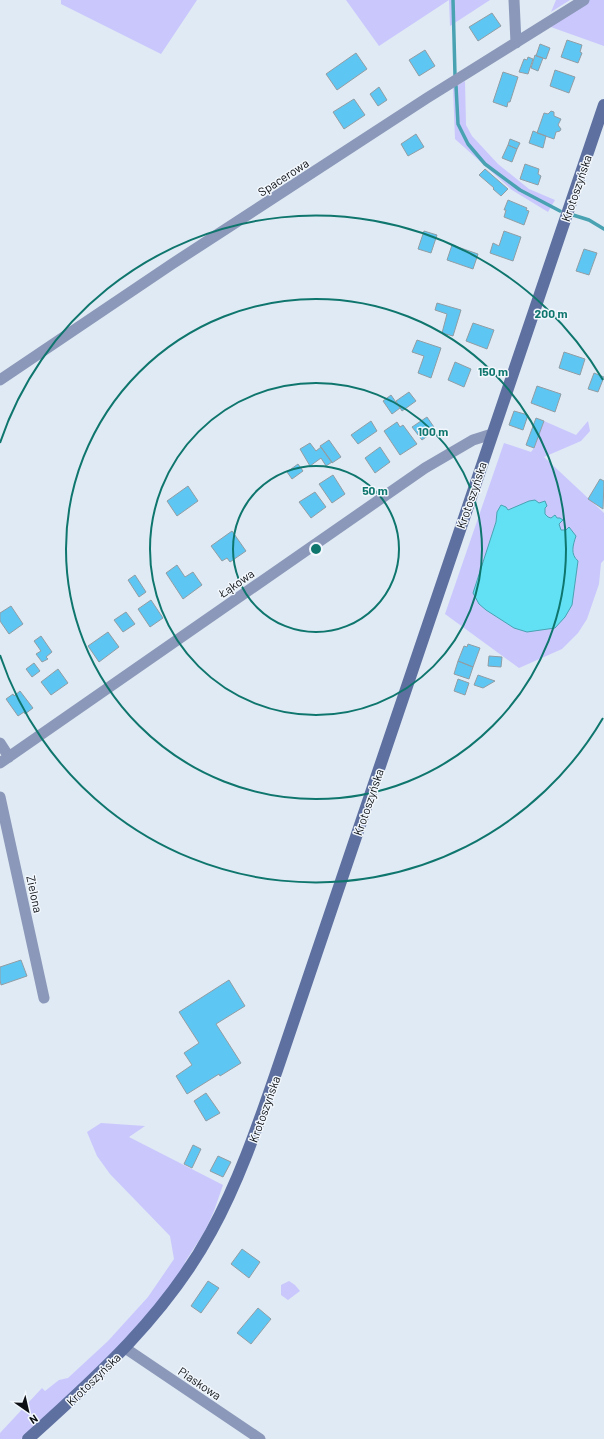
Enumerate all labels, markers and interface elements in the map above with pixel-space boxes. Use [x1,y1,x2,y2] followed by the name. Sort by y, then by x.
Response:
[558,153,594,223] street label: Krotoszyńska
[255,155,311,199] street label: Spacerowa
[535,306,567,320] text: 200 m
[478,364,508,378] text: 150 m
[418,424,448,438] text: 100 m
[453,460,489,530] street label: Krotoszyńska
[362,483,388,497] text: 50 m
[309,542,323,556] centre of rings
[215,566,256,601] street label: Łąkowa
[350,767,386,837] street label: Krotoszyńska
[24,874,46,914] street label: Zielona
[245,1074,283,1144] street label: Krotoszyńska
[63,1350,123,1408] street label: Krotoszyńska
[176,1364,224,1402] street label: Piaskowa
[8,1391,48,1431] north arrow
[27,1412,41,1427] text: N

